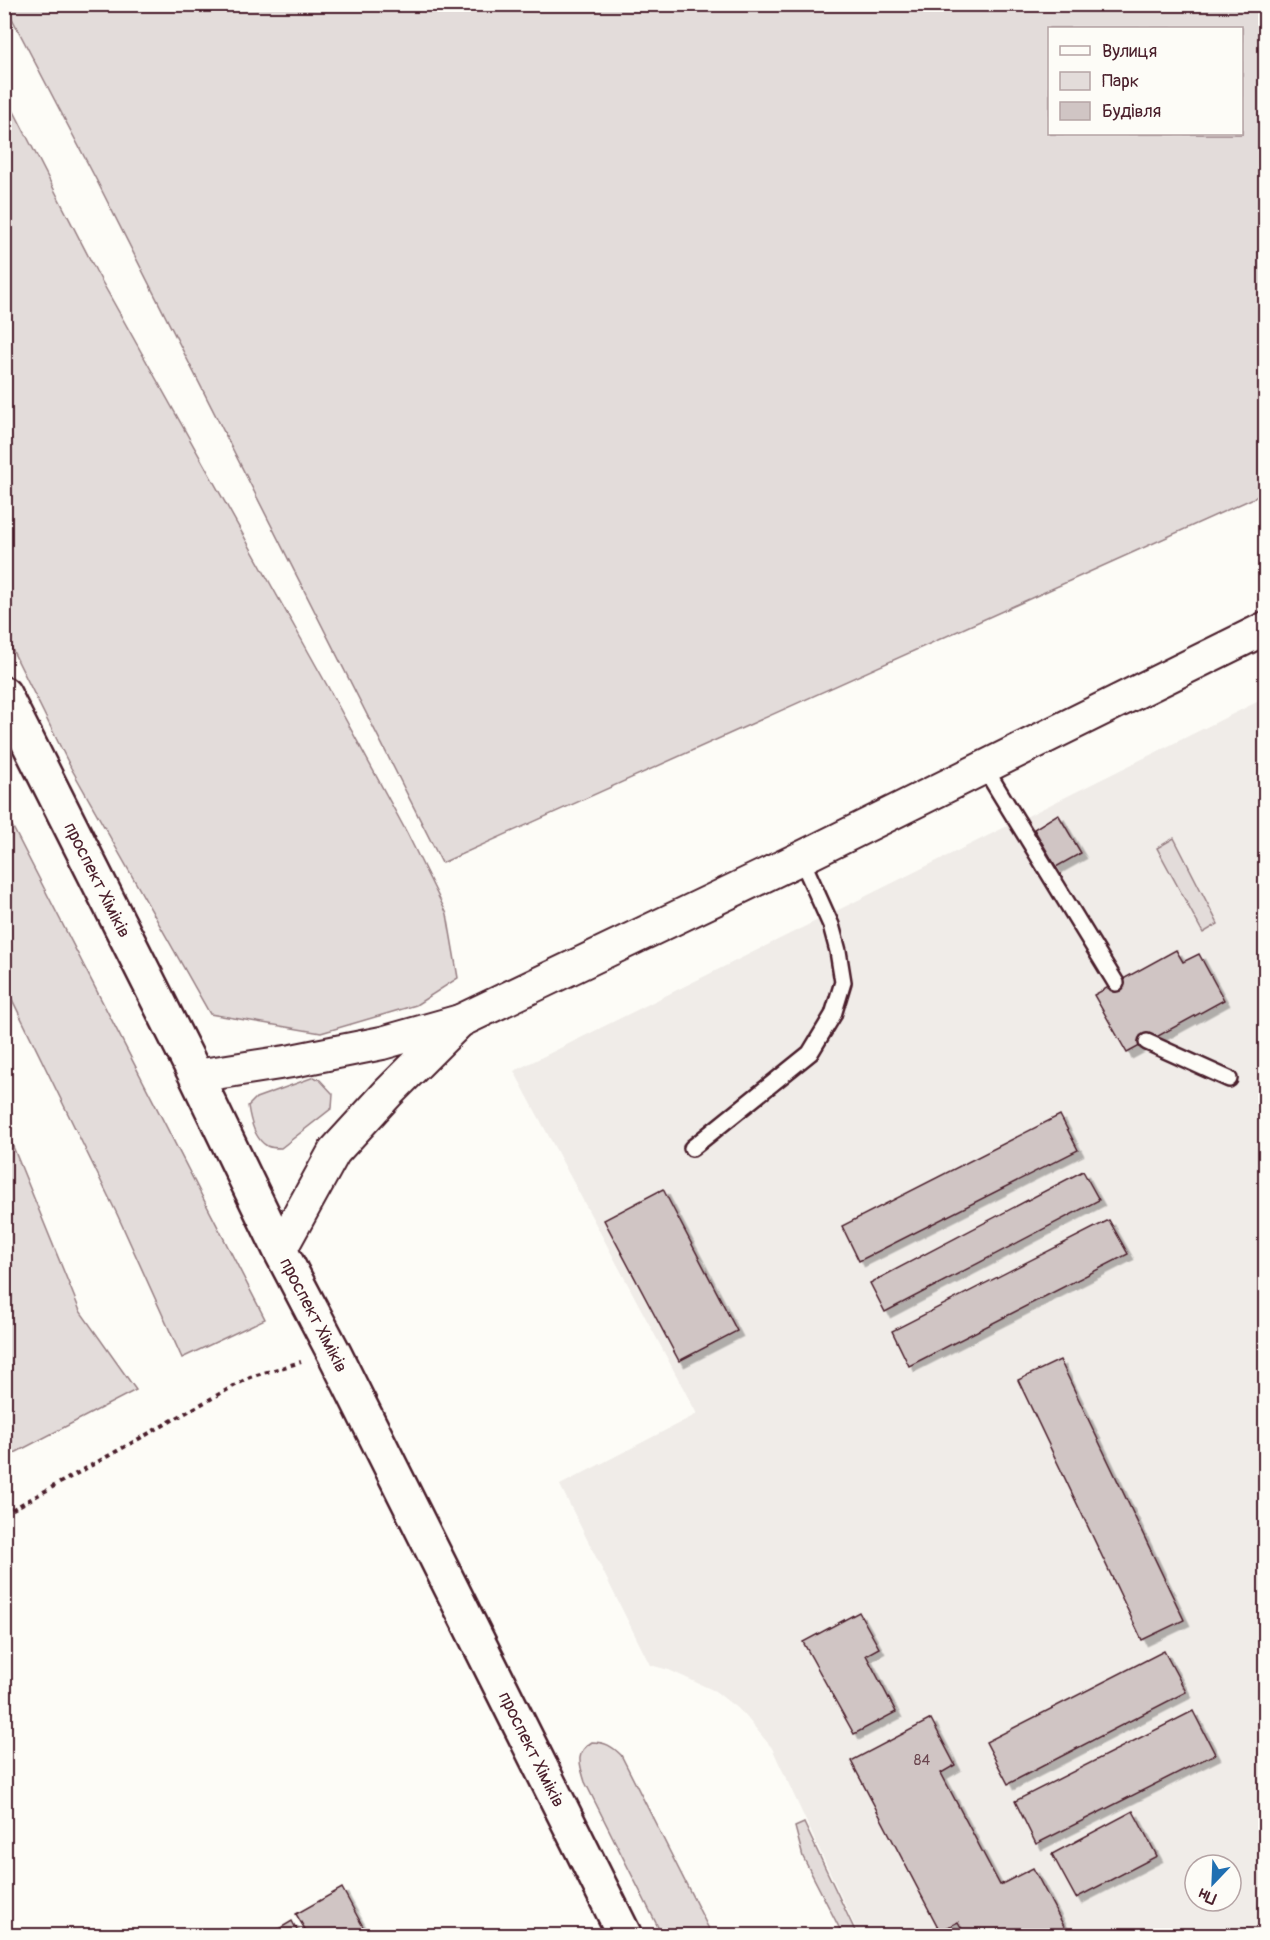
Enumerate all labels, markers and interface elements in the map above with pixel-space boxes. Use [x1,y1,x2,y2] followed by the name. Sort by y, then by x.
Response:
[1048,27,1243,135] legend
[1102,40,1157,63] text: Вулиця
[1102,70,1139,93] text: Парк
[1102,100,1161,123] text: Будівля
[58,819,136,942] street label: проспект Хіміків
[274,1254,353,1376] street label: проспект Хіміків
[493,1688,570,1811] street label: проспект Хіміків
[914,1751,930,1770] house number: 84
[1183,1853,1243,1913] north arrow
[1196,1883,1220,1909] text: Пн

